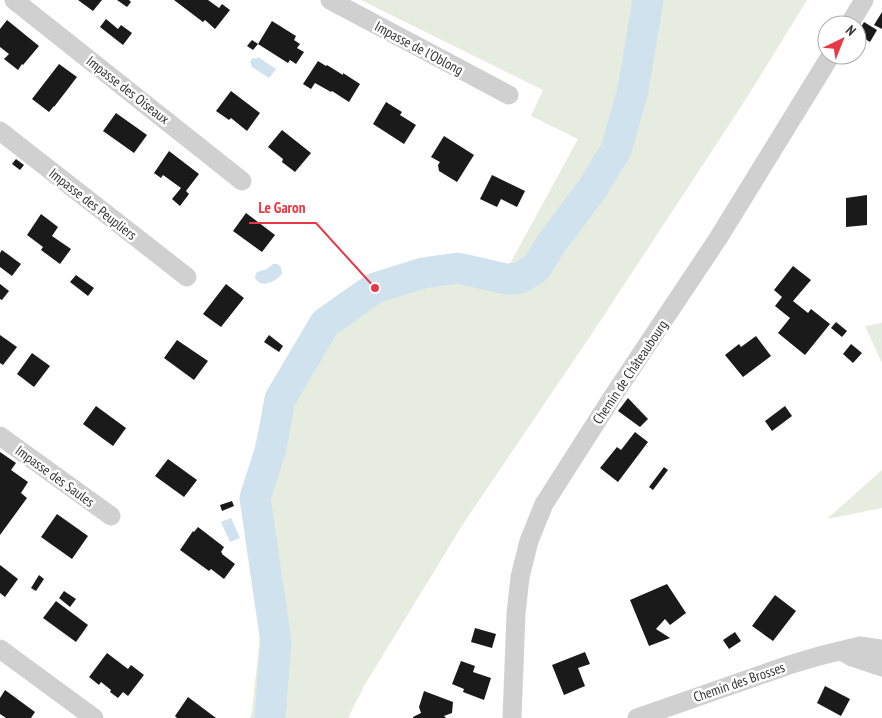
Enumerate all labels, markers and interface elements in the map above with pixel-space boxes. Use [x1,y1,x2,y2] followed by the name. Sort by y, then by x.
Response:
[817,15,867,65] north arrow
[372,17,466,79] street label: Impasse de l'Oblong
[842,21,860,40] text: N
[83,52,173,128] street label: Impasse des Oiseaux
[46,164,141,244] street label: Impasse des Peupliers
[249,193,316,223] callout: Le Garon
[259,198,306,217] text: Le Garon
[588,316,672,428] street label: Chemin de Châteaubourg
[12,441,98,511] street label: Impasse des Saules
[691,658,787,706] street label: Chemin des Brosses

